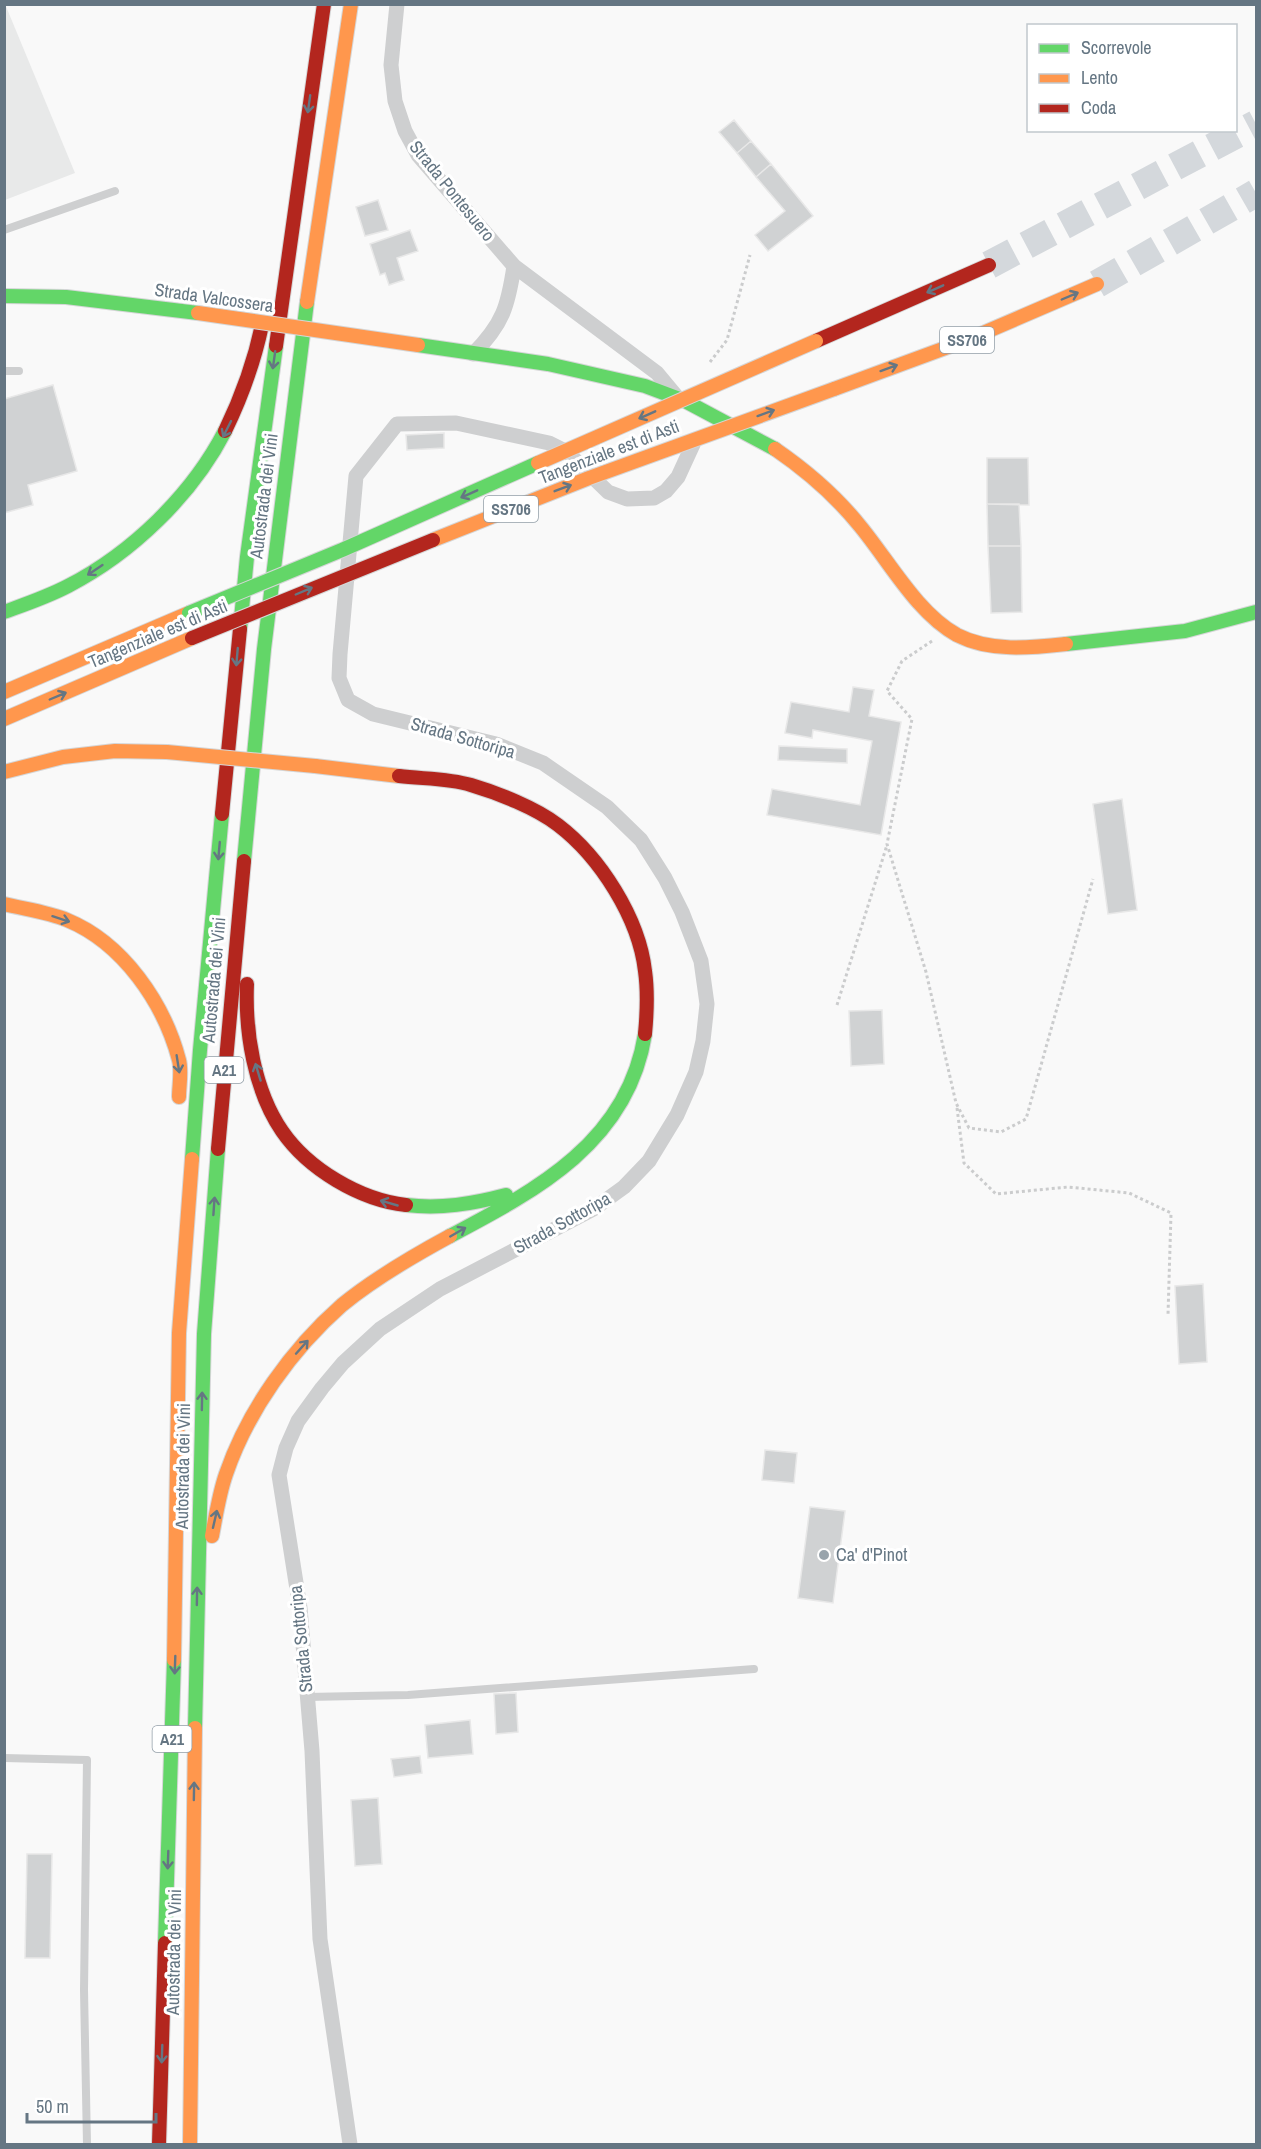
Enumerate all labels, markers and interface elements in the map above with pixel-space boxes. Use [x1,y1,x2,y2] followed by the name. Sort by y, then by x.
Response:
[1027,24,1237,132] legend
[1081,35,1152,60] text: Scorrevole
[1081,65,1118,90] text: Lento
[304,94,315,113] one-way arrow
[1081,95,1116,120] text: Coda
[404,135,501,246] street label: Strada Pontesuero
[153,277,275,318] street label: Strada Valcossera
[926,284,945,295] one-way arrow
[1060,290,1079,301] one-way arrow
[940,327,994,353] road number: SS706
[268,349,279,369] one-way arrow
[879,362,898,373] one-way arrow
[756,407,775,418] one-way arrow
[639,410,657,422] one-way arrow
[535,413,683,490] street label: Tangenziale est di Asti
[221,420,232,438] one-way arrow
[243,432,284,561] street label: Autostrada dei Vini
[554,482,572,493] one-way arrow
[460,489,478,500] one-way arrow
[484,496,538,522] road number: SS706
[86,563,103,576] one-way arrow
[294,585,313,596] one-way arrow
[84,593,231,674] street label: Tangenziale est di Asti
[231,647,242,667] one-way arrow
[49,690,67,701] one-way arrow
[408,711,518,764] street label: Strada Sottoripa
[213,841,224,861] one-way arrow
[51,914,70,925] one-way arrow
[195,916,231,1045] street label: Autostrada dei Vini
[173,1053,184,1073] one-way arrow
[204,1057,244,1083] road number: A21
[252,1063,263,1082] one-way arrow
[509,1186,615,1260] street label: Strada Sottoripa
[380,1196,399,1208] one-way arrow
[209,1197,220,1217] one-way arrow
[449,1226,466,1238] one-way arrow
[295,1339,309,1354] one-way arrow
[197,1391,208,1411] one-way arrow
[169,1403,196,1530] street label: Autostrada dei Vini
[210,1509,221,1529] one-way arrow
[836,1542,907,1567] place label: Ca' d'Pinot
[817,1548,831,1562] marker: Ca' d'Pinot
[282,1584,319,1694] street label: Strada Sottoripa
[192,1586,203,1606] one-way arrow
[169,1654,180,1674] one-way arrow
[152,1726,192,1752] road number: A21
[189,1781,200,1801] one-way arrow
[162,1849,174,1869] one-way arrow
[160,1889,187,2016] street label: Autostrada dei Vini
[156,2044,167,2064] one-way arrow
[27,2086,156,2124] scale bar
[36,2094,69,2119] text: 50 m

